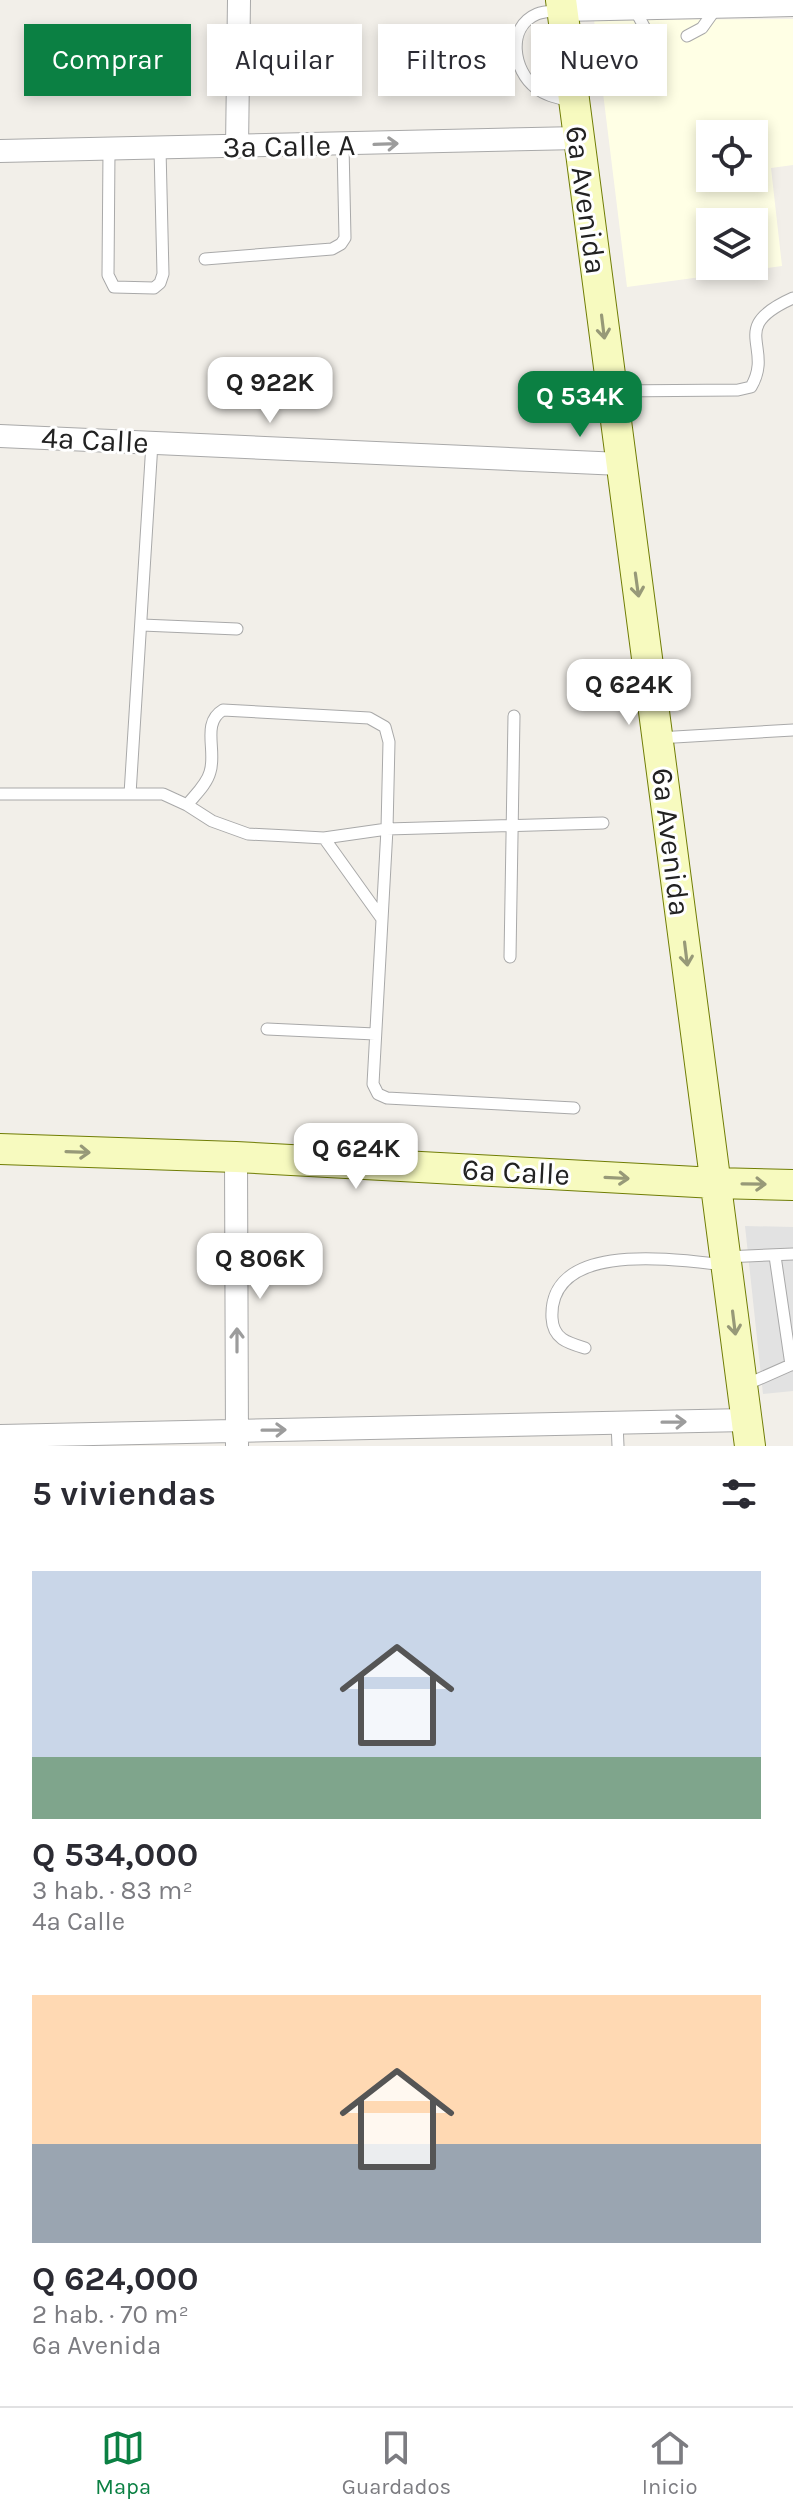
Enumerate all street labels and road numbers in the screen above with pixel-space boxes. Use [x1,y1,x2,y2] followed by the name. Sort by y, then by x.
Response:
[558,124,614,276] street label: 6a Avenida
[222,127,356,165] street label: 3a Calle A
[40,419,150,461] street label: 4a Calle
[644,766,698,918] street label: 6a Avenida
[461,1151,571,1193] street label: 6a Calle

